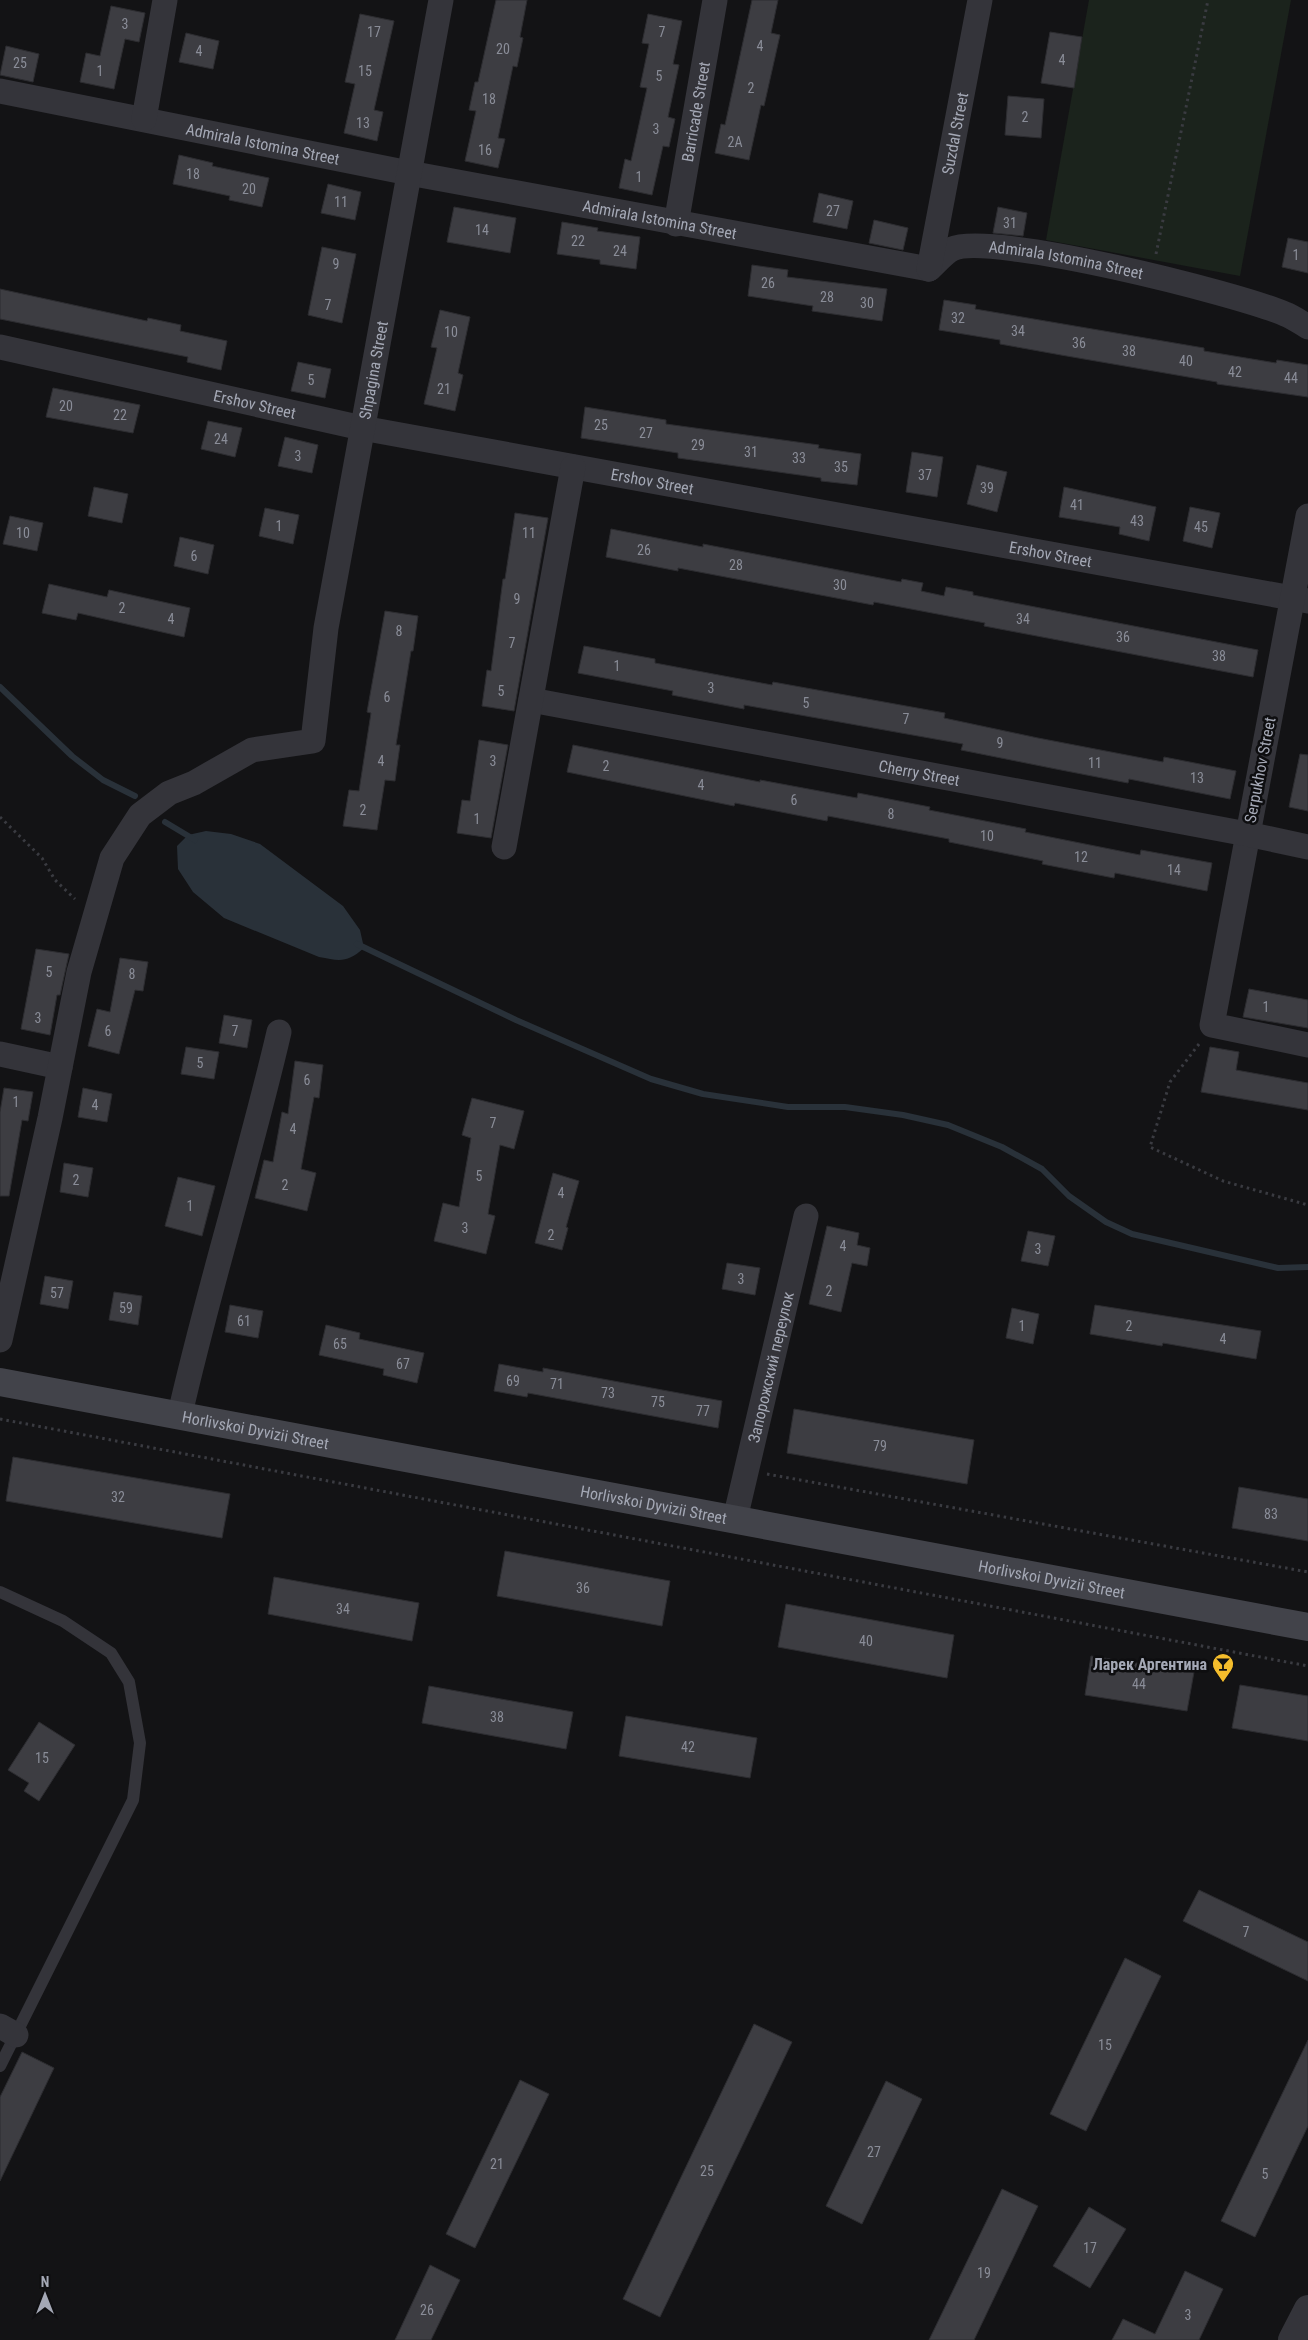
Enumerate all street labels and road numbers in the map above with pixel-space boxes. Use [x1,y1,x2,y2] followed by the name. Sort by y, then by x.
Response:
[677,60,714,163] street label: Barricade Street
[938,90,972,176] street label: Suzdal Street
[184,119,342,168] street label: Admirala Istomina Street
[581,196,738,243] street label: Admirala Istomina Street
[988,237,1145,283] street label: Admirala Istomina Street
[355,319,392,421] street label: Shpagina Street
[212,386,298,422] street label: Ershov Street
[609,464,695,498] street label: Ershov Street
[1008,537,1094,571] street label: Ershov Street
[1240,715,1280,824] street label: Serpukhov Street
[877,756,962,790] street label: Cherry Street
[744,1289,798,1445] street label: Запорожский переулок
[181,1407,331,1453] street label: Horlivskoi Dyvizii Street
[579,1481,729,1528] street label: Horlivskoi Dyvizii Street
[977,1556,1127,1602] street label: Horlivskoi Dyvizii Street

